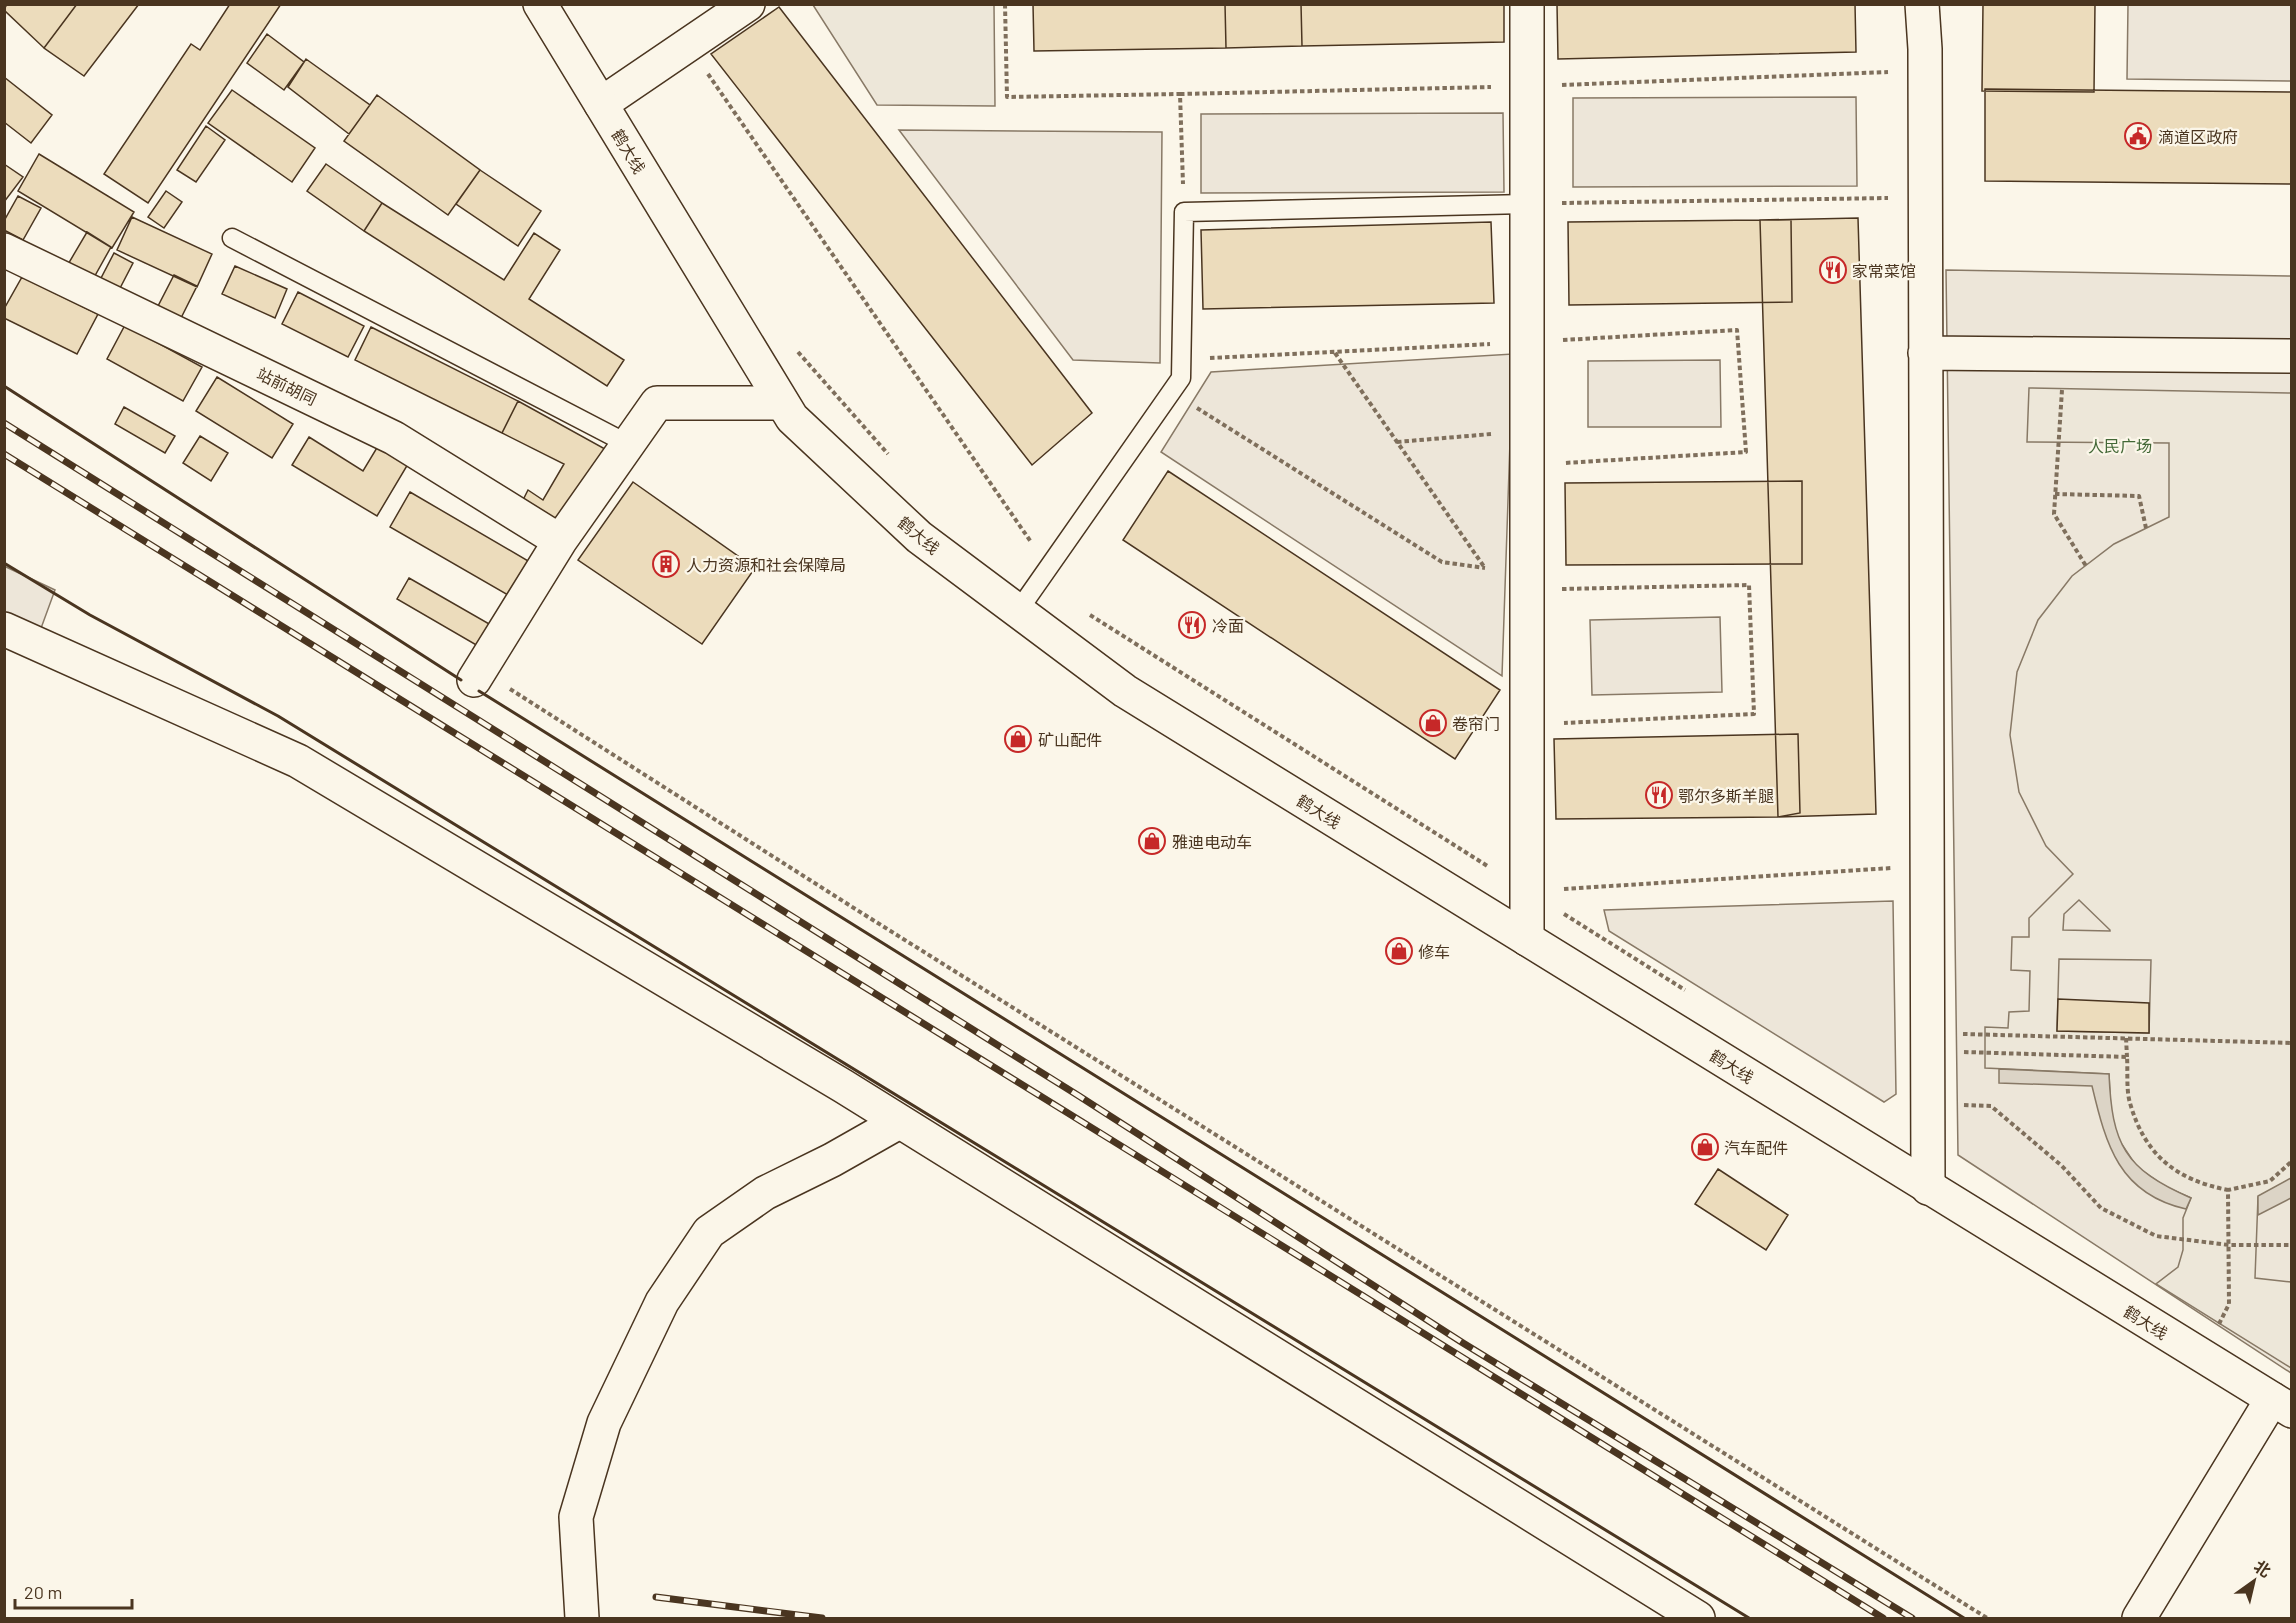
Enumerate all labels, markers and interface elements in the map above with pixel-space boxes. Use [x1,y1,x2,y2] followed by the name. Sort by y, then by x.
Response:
[2123,121,2153,151] public building icon: 滴道区政府
[608,126,650,176] street label: 鹤大线
[2158,127,2238,146] place label: 滴道区政府
[1818,255,1848,285] restaurant icon: 家常菜馆
[1852,261,1916,280] place label: 家常菜馆
[254,363,320,409] street label: 站前胡同
[2088,436,2152,455] park label: 人民广场
[895,512,943,558] street label: 鹤大线
[651,549,681,579] building icon: 人力资源和社会保障局
[686,555,846,574] place label: 人力资源和社会保障局
[1177,610,1207,640] restaurant icon: 冷面
[1212,616,1244,635] place label: 冷面
[1418,708,1448,738] shop icon: 卷帘门
[1452,714,1500,733] place label: 卷帘门
[1003,724,1033,754] shop icon: 矿山配件
[1038,730,1102,749] place label: 矿山配件
[1644,780,1674,810] restaurant icon: 鄂尔多斯羊腿
[1678,786,1774,805] place label: 鄂尔多斯羊腿
[1294,790,1344,832] street label: 鹤大线
[1137,826,1167,856] shop icon: 雅迪电动车
[1172,832,1252,851] place label: 雅迪电动车
[1384,936,1414,966] shop icon: 修车
[1418,942,1450,961] place label: 修车
[1707,1045,1757,1087] street label: 鹤大线
[1690,1132,1720,1162] shop icon: 汽车配件
[1724,1138,1788,1157] place label: 汽车配件
[2121,1301,2171,1343] street label: 鹤大线
[2224,1551,2284,1611] north arrow
[2251,1556,2275,1581] text: 北
[15,1572,132,1610] scale bar
[24,1581,62,1603] text: 20 m

